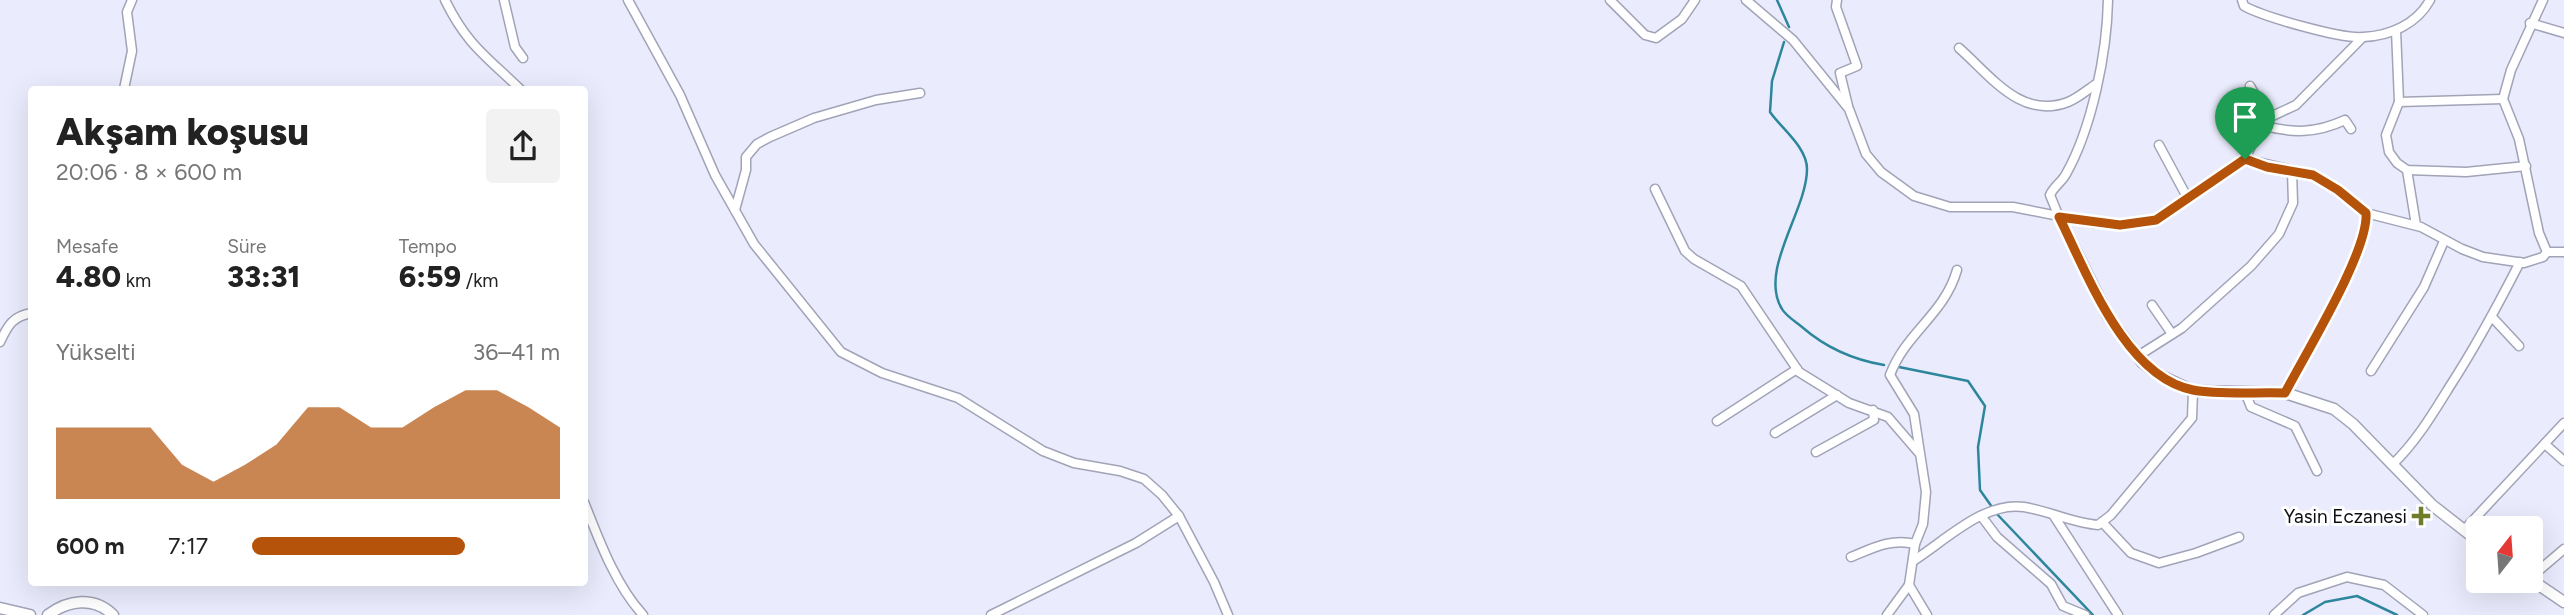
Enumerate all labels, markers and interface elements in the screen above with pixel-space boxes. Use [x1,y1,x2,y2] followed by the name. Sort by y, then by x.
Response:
[2215,87,2275,159] pin
[2226,98,2264,136] icon: arrive
[56,109,309,155] text: Akşam koşusu
[486,109,560,183] button: share
[56,158,242,186] text: 20:06 · 8 × 600 m
[56,235,118,258] text: Mesafe
[227,235,266,258] text: Süre
[399,235,457,258] text: Tempo
[56,258,121,295] text: 4.80
[227,258,300,295] text: 33:31
[399,258,461,295] text: 6:59
[121,269,151,292] text: km
[461,269,499,292] text: /km
[56,338,136,366] text: Yükselti
[473,338,560,366] text: 36–41 m
[2284,505,2407,528] place label: Yasin Eczanesi
[2413,508,2429,524] marker: Yasin Eczanesi
[2466,516,2543,593] north arrow
[2466,516,2543,593] map controls
[56,532,125,560] text: 600 m
[168,532,208,560] text: 7:17

